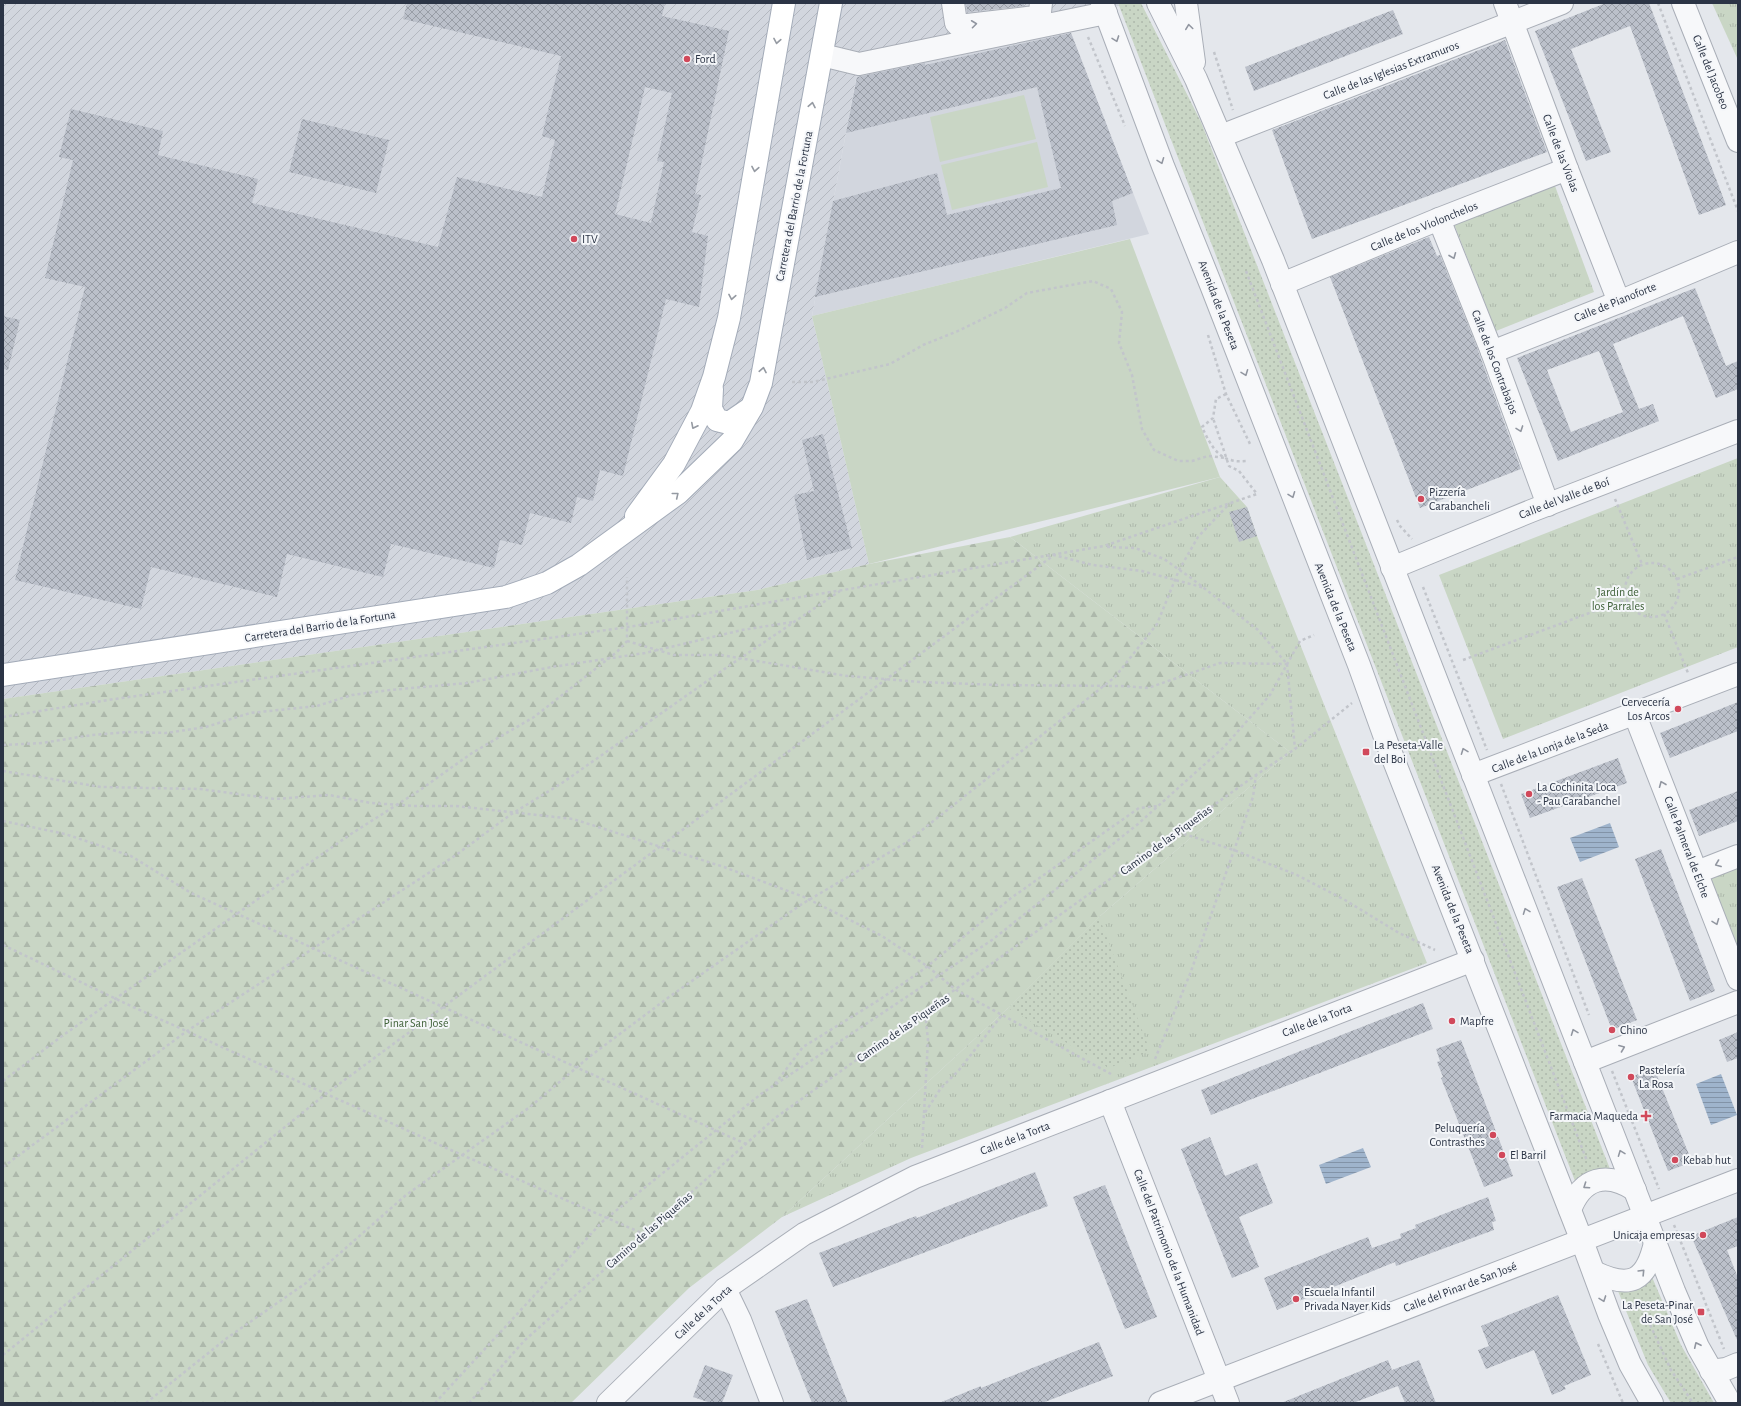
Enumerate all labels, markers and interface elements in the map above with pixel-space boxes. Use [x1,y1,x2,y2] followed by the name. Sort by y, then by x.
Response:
[971,20,977,29] one-way arrow
[1185,24,1194,30] one-way arrow
[1691,33,1731,111] street label: Calle del Jacobeo
[1111,36,1120,43] one-way arrow
[774,38,782,45] one-way arrow
[1322,39,1460,101] street label: Calle de las Iglesias Extramuros
[695,53,716,65] place label: Ford
[682,54,692,64] marker: Ford
[808,101,816,108] one-way arrow
[1541,112,1581,194] street label: Calle de las Violas
[774,129,815,282] street label: Carretera del Barrio de la Fortuna
[1157,158,1165,165] one-way arrow
[751,166,760,173] one-way arrow
[1369,199,1479,253] street label: Calle de los Violonchelos
[582,233,598,245] place label: ITV
[569,234,579,244] marker: ITV
[1449,252,1457,259] one-way arrow
[1196,259,1242,352] street label: Avenida de la Peseta
[1572,280,1658,324] street label: Calle de Pianoforte
[728,294,737,301] one-way arrow
[1469,308,1520,416] street label: Calle de los Contrabajos
[758,367,767,373] one-way arrow
[1241,370,1249,377] one-way arrow
[691,422,698,430] one-way arrow
[1516,426,1524,433] one-way arrow
[1517,475,1611,521] street label: Calle del Valle de Boí
[1429,486,1490,512] place label: Pizzería Carabancheli
[1287,490,1295,498] one-way arrow
[671,493,678,500] one-way arrow
[1416,494,1426,504] marker: Pizzería Carabancheli
[1313,561,1359,654] street label: Avenida de la Peseta
[1592,586,1644,612] park label: Jardín de los Parrales
[244,608,397,644] street label: Carretera del Barrio de la Fortuna
[1622,696,1670,722] place label: Cervecería Los Arcos
[1673,704,1683,714] marker: Cervecería Los Arcos
[1490,719,1611,776] street label: Calle de la Lonja de la Seda
[1374,739,1443,765] place label: La Peseta-Valle del Boi
[1361,747,1371,757] marker: La Peseta-Valle del Boi
[1460,747,1468,754] one-way arrow
[1659,780,1667,787] one-way arrow
[1537,781,1620,807] place label: La Cochinita Loca - Pau Carabanchel
[1524,789,1534,799] marker: La Cochinita Loca - Pau Carabanchel
[1662,794,1712,900] street label: Calle Palmeral de Elche
[1118,803,1214,877] street label: Camino de las Piqueñas
[1714,860,1721,868] one-way arrow
[1430,863,1476,956] street label: Avenida de la Peseta
[1523,907,1531,914] one-way arrow
[1712,918,1720,925] one-way arrow
[855,992,951,1064] street label: Camino de las Piqueñas
[1281,1001,1354,1039] street label: Calle de la Torta
[1460,1015,1494,1027] place label: Mapfre
[1447,1016,1457,1026] marker: Mapfre
[384,1017,448,1029] park label: Pinar San José
[1620,1024,1648,1036] place label: Chino
[1607,1025,1617,1035] marker: Chino
[1570,1029,1578,1036] one-way arrow
[1618,1044,1625,1052] one-way arrow
[1639,1064,1685,1090] place label: Pastelería La Rosa
[1626,1072,1636,1082] marker: Pastelería La Rosa
[1549,1110,1638,1122] place label: Farmacia Maqueda
[1641,1111,1651,1121] marker: Farmacia Maqueda
[979,1119,1052,1157] street label: Calle de la Torta
[1429,1122,1485,1148] place label: Peluquería Contrasthes
[1488,1130,1498,1140] marker: Peluquería Contrasthes
[1510,1149,1546,1161] place label: El Barril
[1497,1150,1507,1160] marker: El Barril
[1617,1150,1625,1157] one-way arrow
[1683,1154,1731,1166] place label: Kebab hut
[1670,1155,1680,1165] marker: Kebab hut
[1132,1167,1206,1337] street label: Calle del Patrimonio de la Humanidad
[1583,1181,1590,1189] one-way arrow
[604,1189,694,1271] street label: Camino de las Piqueñas
[1613,1229,1695,1242] place label: Unicaja empresas
[1698,1230,1708,1240] marker: Unicaja empresas
[1402,1260,1518,1314] street label: Calle del Pinar de San José
[1637,1269,1645,1277] one-way arrow
[672,1282,734,1341] street label: Calle de la Torta
[1304,1286,1391,1313] place label: Escuela Infantil Privada Nayer Kids
[1291,1294,1301,1304] marker: Escuela Infantil Privada Nayer Kids
[1599,1295,1607,1302] one-way arrow
[1622,1299,1693,1325] place label: La Peseta-Pinar de San José
[1696,1307,1706,1317] marker: La Peseta-Pinar de San José
[1694,1341,1702,1349] one-way arrow

